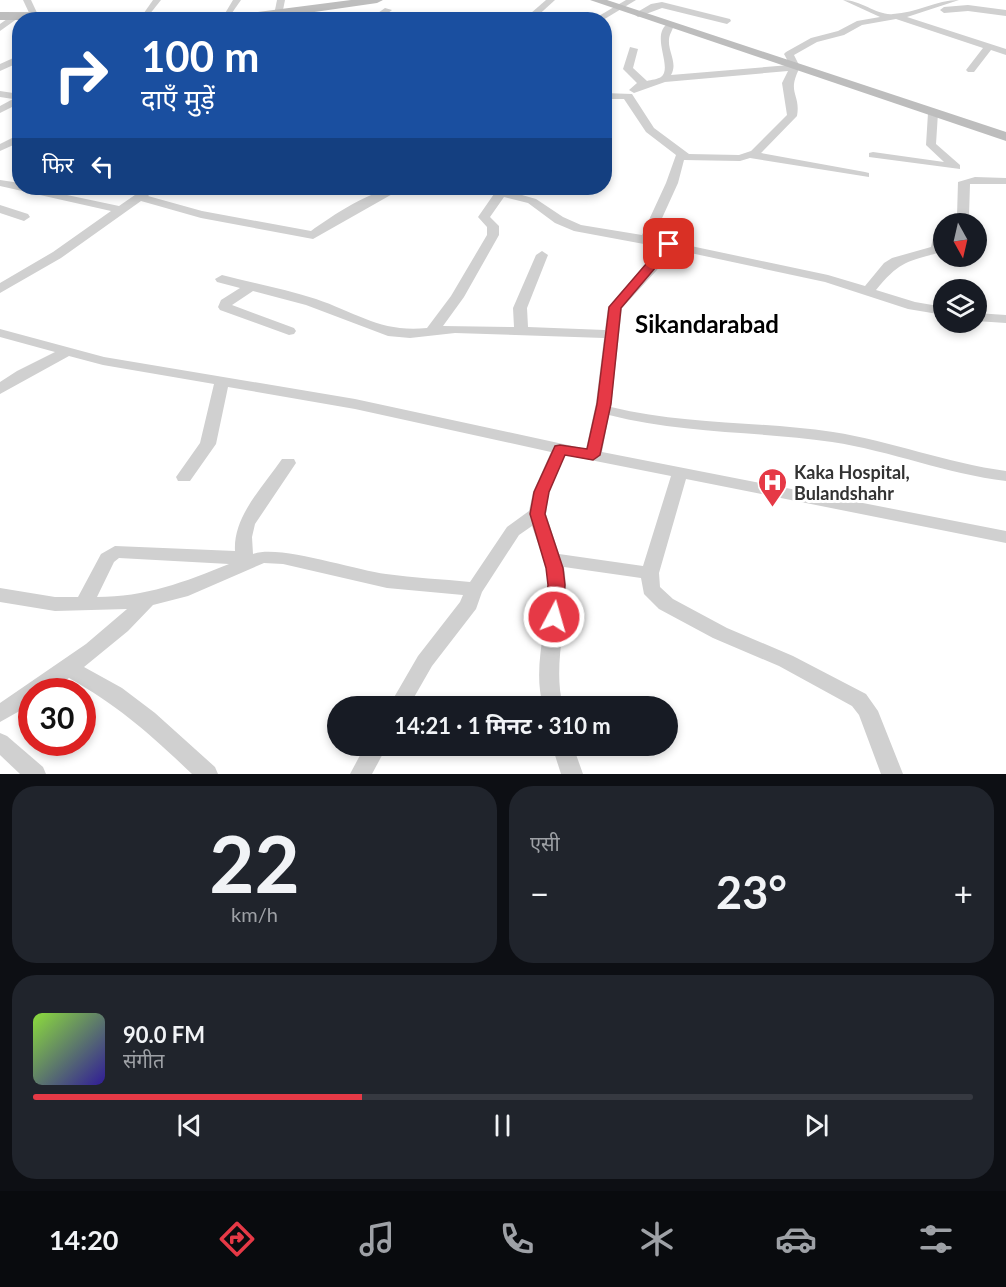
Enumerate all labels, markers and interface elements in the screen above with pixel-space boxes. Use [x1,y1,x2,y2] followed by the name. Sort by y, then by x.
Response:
[141,31,259,81] text: 100 m
[42,36,120,114] icon: right
[141,82,215,115] text: दाएँ मुड़ें
[86,150,119,183] icon: left
[42,151,74,178] text: फिर
[933,213,987,267] north arrow
[933,213,987,333] map controls
[643,218,694,269] pin
[652,227,685,260] icon: arrive
[933,279,987,333] button: layers
[635,309,779,338] district label: Sikandarabad
[794,461,910,504] place label: Kaka Hospital, Bulandshahr
[757,466,789,508] hospital icon: Kaka Hospital, Bulandshahr
[522,585,586,649] position arrow
[18,678,96,756] speed limit sign: 30
[394,712,611,739] text: 14:21 · 1 मिनट · 310 m
[209,816,300,910] text: 22
[530,831,560,855] text: एसी
[716,865,787,919] text: 23°
[530,873,549,913] text: −
[954,873,973,913] text: +
[231,902,278,926] text: km/h
[123,1021,205,1048] text: 90.0 FM
[123,1048,164,1072] text: संगीत
[173,1109,206,1142] icon: previous
[486,1109,519,1142] icon: pause
[800,1109,833,1142] icon: next
[216,1218,258,1260] icon: directions
[356,1218,398,1260] icon: music
[496,1218,538,1260] icon: phone
[636,1218,678,1260] icon: climate
[775,1218,817,1260] icon: car
[915,1218,957,1260] icon: filters
[49,1223,118,1256] text: 14:20

